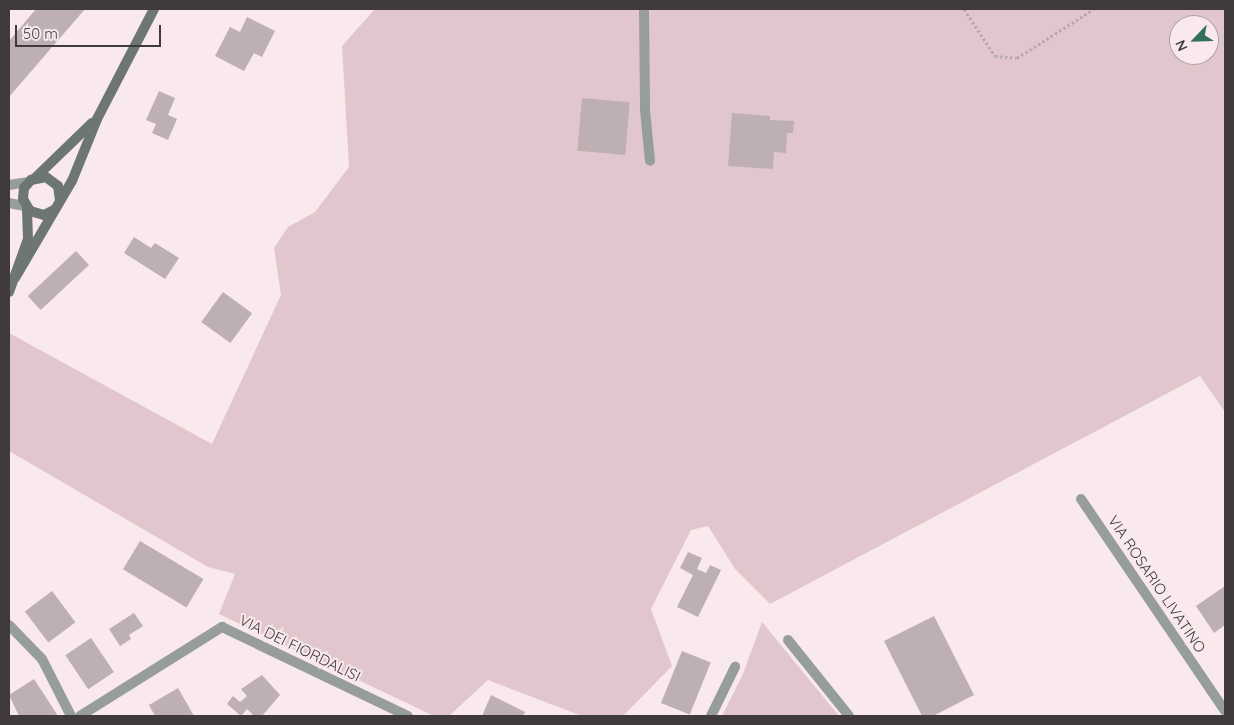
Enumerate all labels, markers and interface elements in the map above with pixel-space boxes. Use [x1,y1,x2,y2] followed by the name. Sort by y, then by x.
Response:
[18,15,164,47] scale bar
[1169,15,1219,65] north arrow
[23,24,58,43] text: 50 m
[1171,37,1192,54] text: N
[1104,512,1210,656] street label: VIA ROSARIO LIVATINO
[236,611,364,685] street label: VIA DEI FIORDALISI

